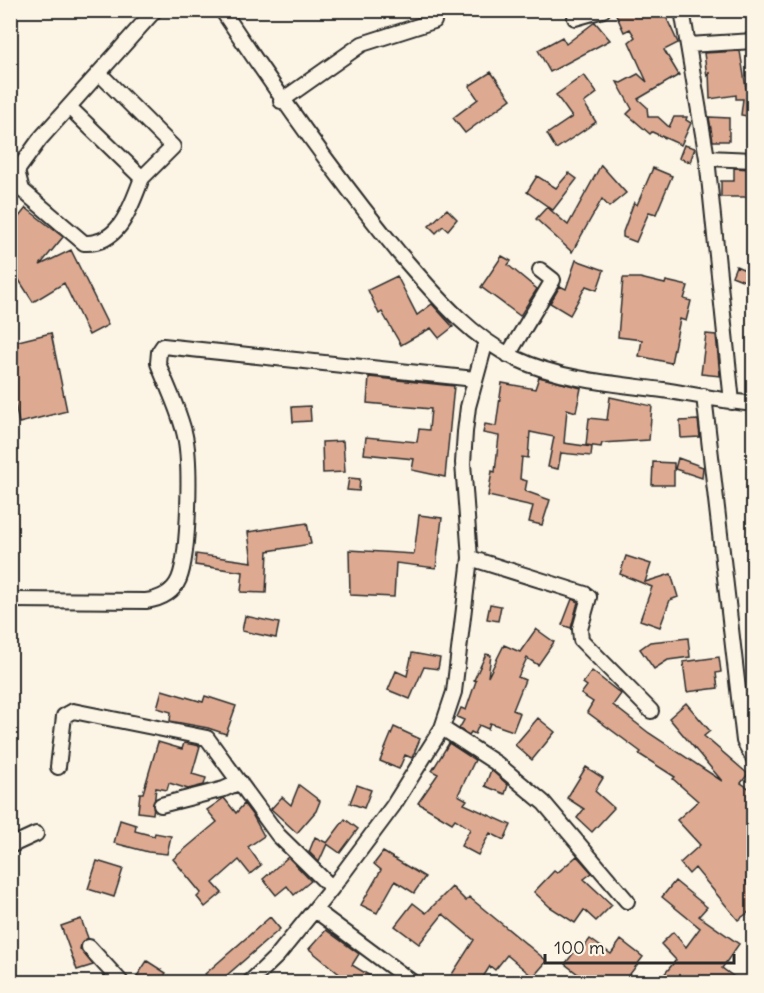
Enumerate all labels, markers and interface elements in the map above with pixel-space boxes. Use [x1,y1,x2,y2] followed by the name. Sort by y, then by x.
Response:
[545,927,734,965] scale bar
[554,936,605,959] text: 100 m

